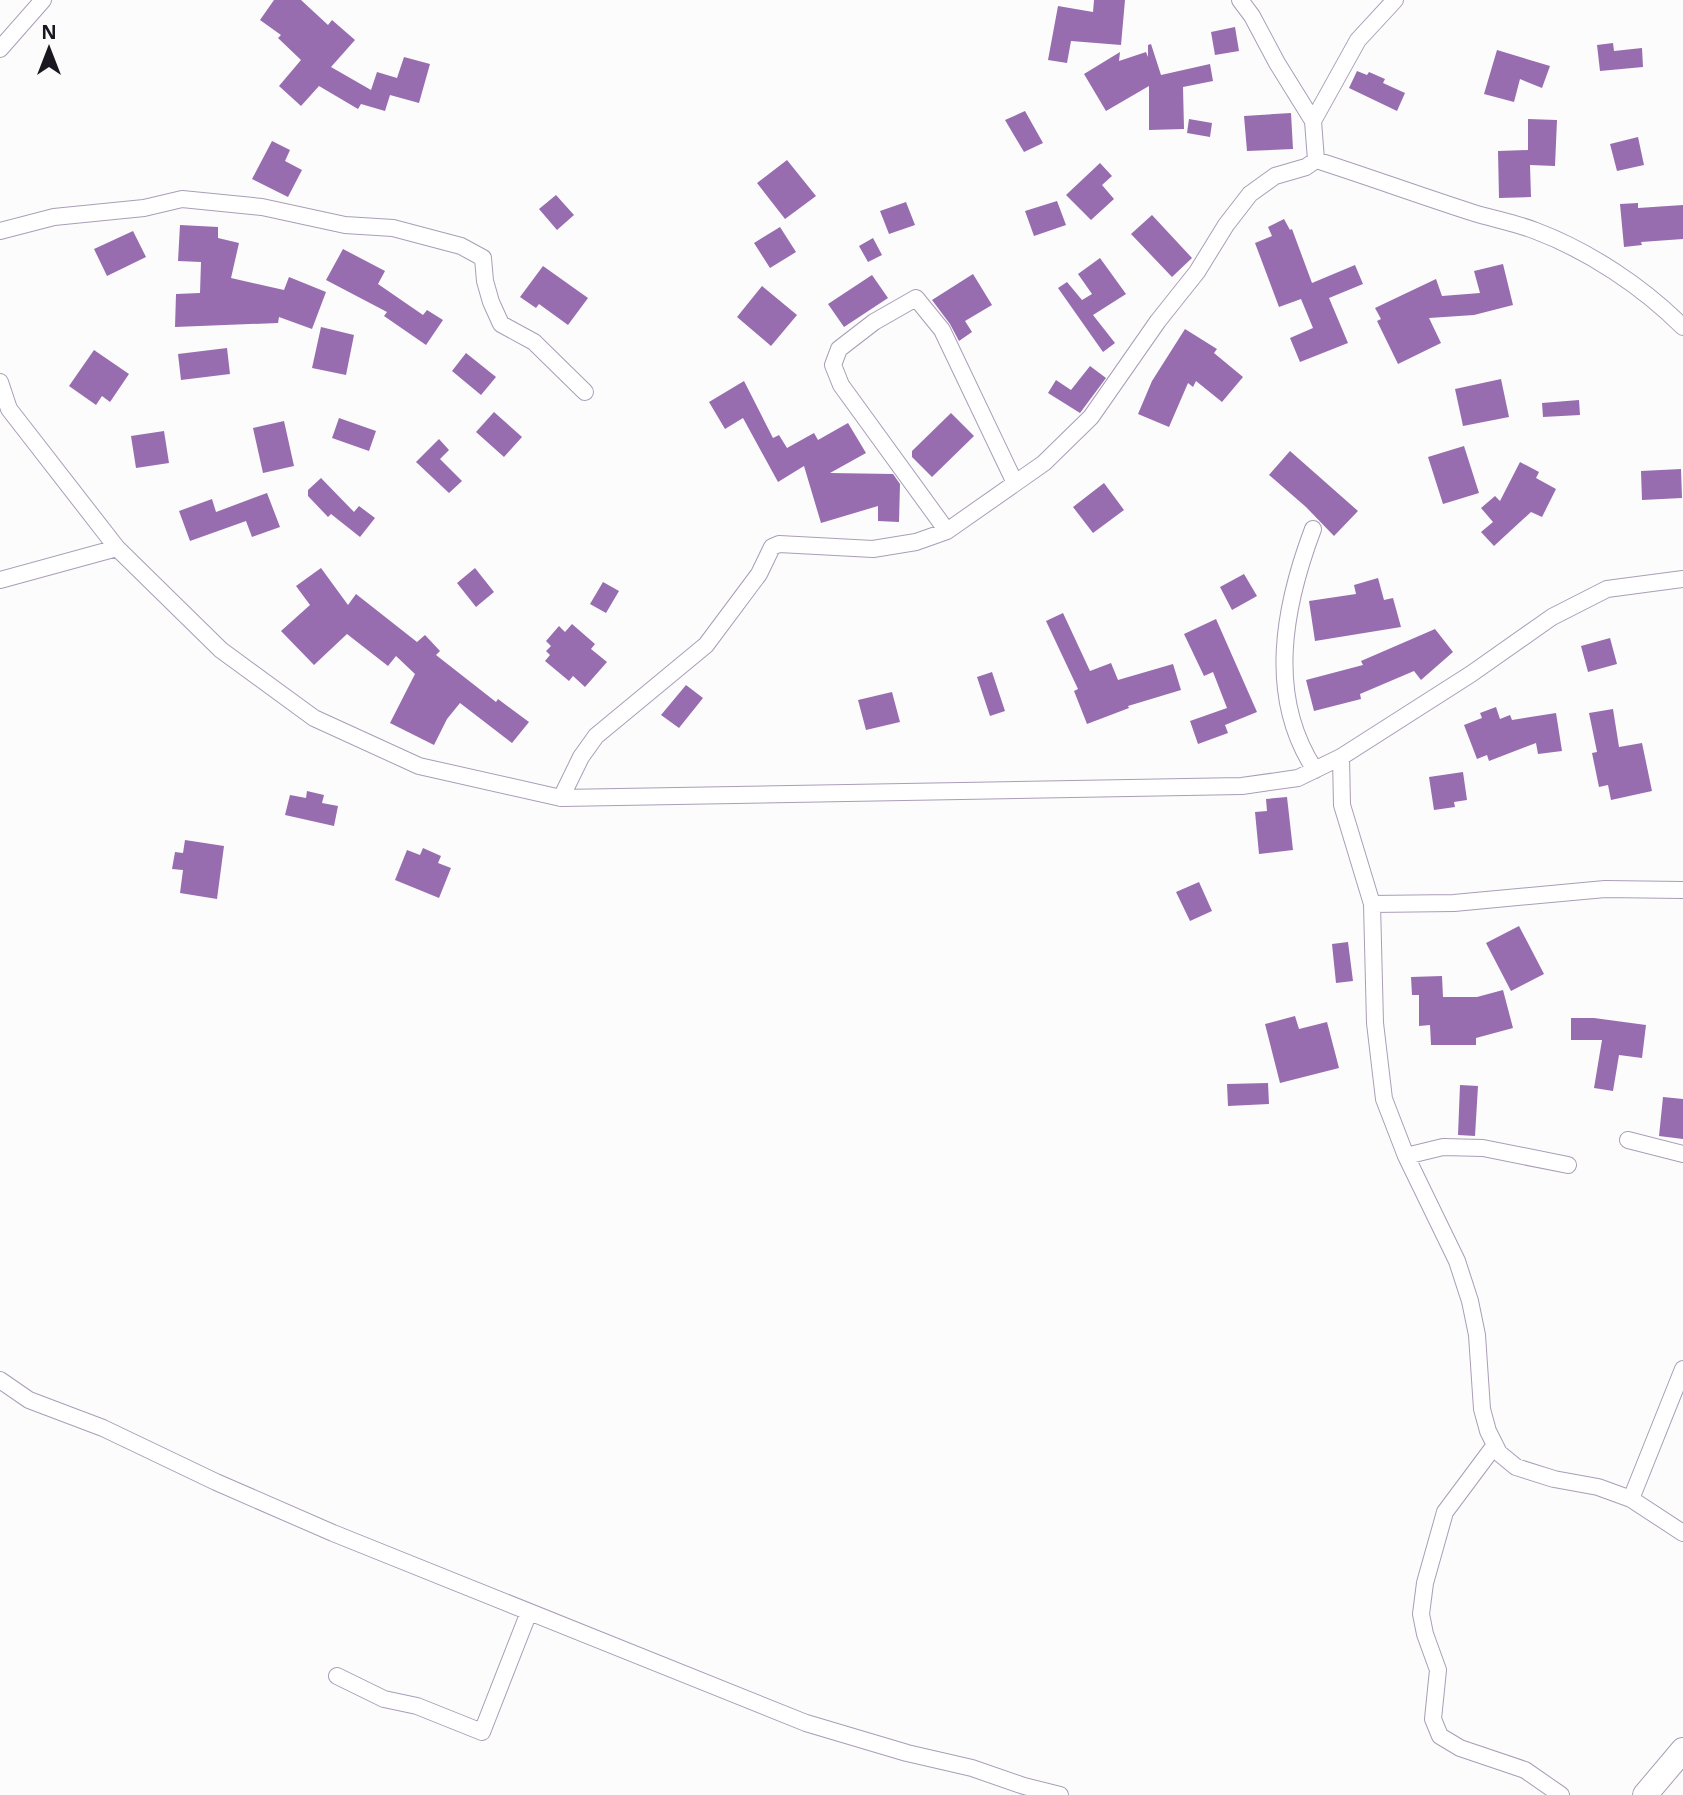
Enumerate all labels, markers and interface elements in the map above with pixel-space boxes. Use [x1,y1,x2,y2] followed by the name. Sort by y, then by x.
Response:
[14,14,84,84] north arrow
[41,19,57,45] text: N

